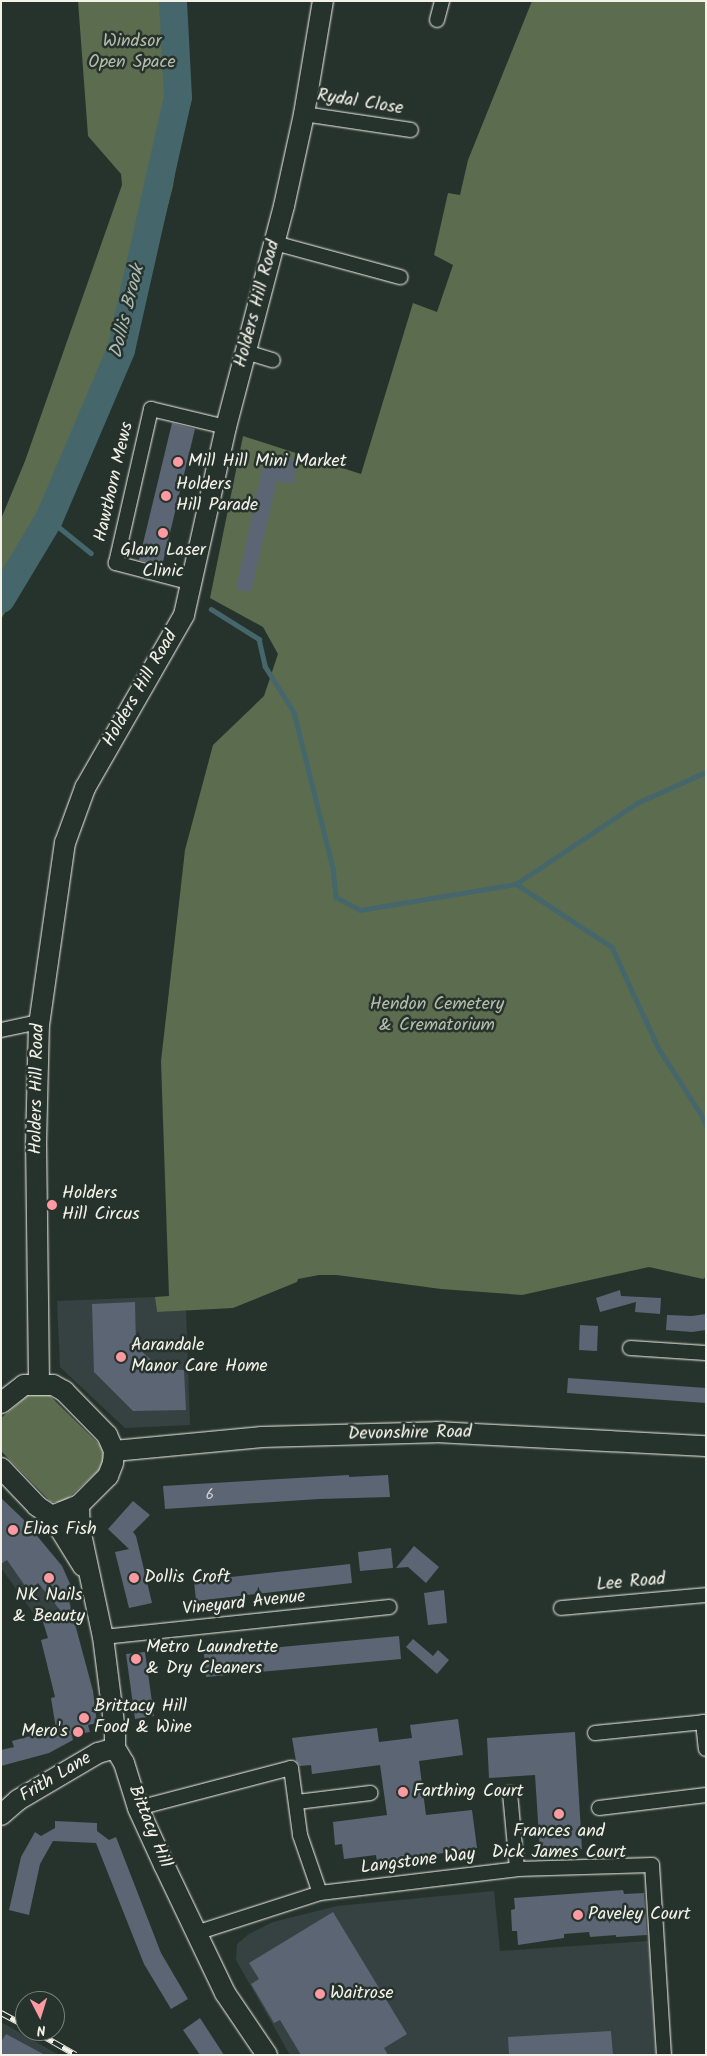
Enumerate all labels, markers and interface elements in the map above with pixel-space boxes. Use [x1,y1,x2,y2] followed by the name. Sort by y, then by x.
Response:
[88,32,176,74] park label: Windsor Open Space
[315,86,405,120] street label: Rydal Close
[231,238,285,370] street label: Holders Hill Road
[105,263,151,361] water label: Dollis Brook
[91,420,139,544] street label: Hawthorn Mews
[188,451,347,473] place label: Mill Hill Mini Market
[172,456,184,468] marker: Mill Hill Mini Market
[176,475,258,518] place label: Holders Hill Parade
[160,490,172,502] marker: Holders Hill Parade
[157,527,169,539] marker: Glam Laser Clinic
[120,541,206,584] place label: Glam Laser Clinic
[99,627,183,751] street label: Holders Hill Road
[370,995,504,1038] park label: Hendon Cemetery & Crematorium
[26,1023,50,1155] street label: Holders Hill Road
[62,1184,140,1226] place label: Holders Hill Circus
[46,1199,58,1211] marker: Holders Hill Circus
[131,1336,268,1378] place label: Aarandale Manor Care Home
[115,1351,127,1363] marker: Aarandale Manor Care Home
[348,1422,472,1446] street label: Devonshire Road
[206,1487,214,1505] house number: 6
[23,1519,97,1541] place label: Elias Fish
[7,1524,19,1536] marker: Elias Fish
[144,1567,230,1589] place label: Dollis Croft
[596,1569,666,1597] street label: Lee Road
[43,1572,55,1584] marker: NK Nails & Beauty
[128,1572,140,1584] marker: Dollis Croft
[13,1586,85,1628] place label: NK Nails & Beauty
[181,1587,307,1621] street label: Vineyard Avenue
[146,1638,278,1680] place label: Metro Laundrette & Dry Cleaners
[130,1653,142,1665] marker: Metro Laundrette & Dry Cleaners
[94,1697,192,1740] place label: Brittacy Hill Food & Wine
[78,1712,90,1724] marker: Brittacy Hill Food & Wine
[21,1721,68,1743] place label: Mero's
[72,1726,84,1738] marker: Mero's
[16,1748,96,1808] street label: Frith Lane
[413,1781,524,1803] place label: Farthing Court
[123,1783,175,1871] street label: Bittacy Hill
[397,1786,409,1798] marker: Farthing Court
[553,1808,565,1820] marker: Frances and Dick James Court
[492,1822,626,1865] place label: Frances and Dick James Court
[360,1844,476,1880] street label: Langstone Way
[588,1904,691,1926] place label: Paveley Court
[572,1909,584,1921] marker: Paveley Court
[330,1983,394,2005] place label: Waitrose
[314,1988,326,2000] marker: Waitrose
[15,1991,65,2041] north arrow
[36,2019,47,2041] text: N

